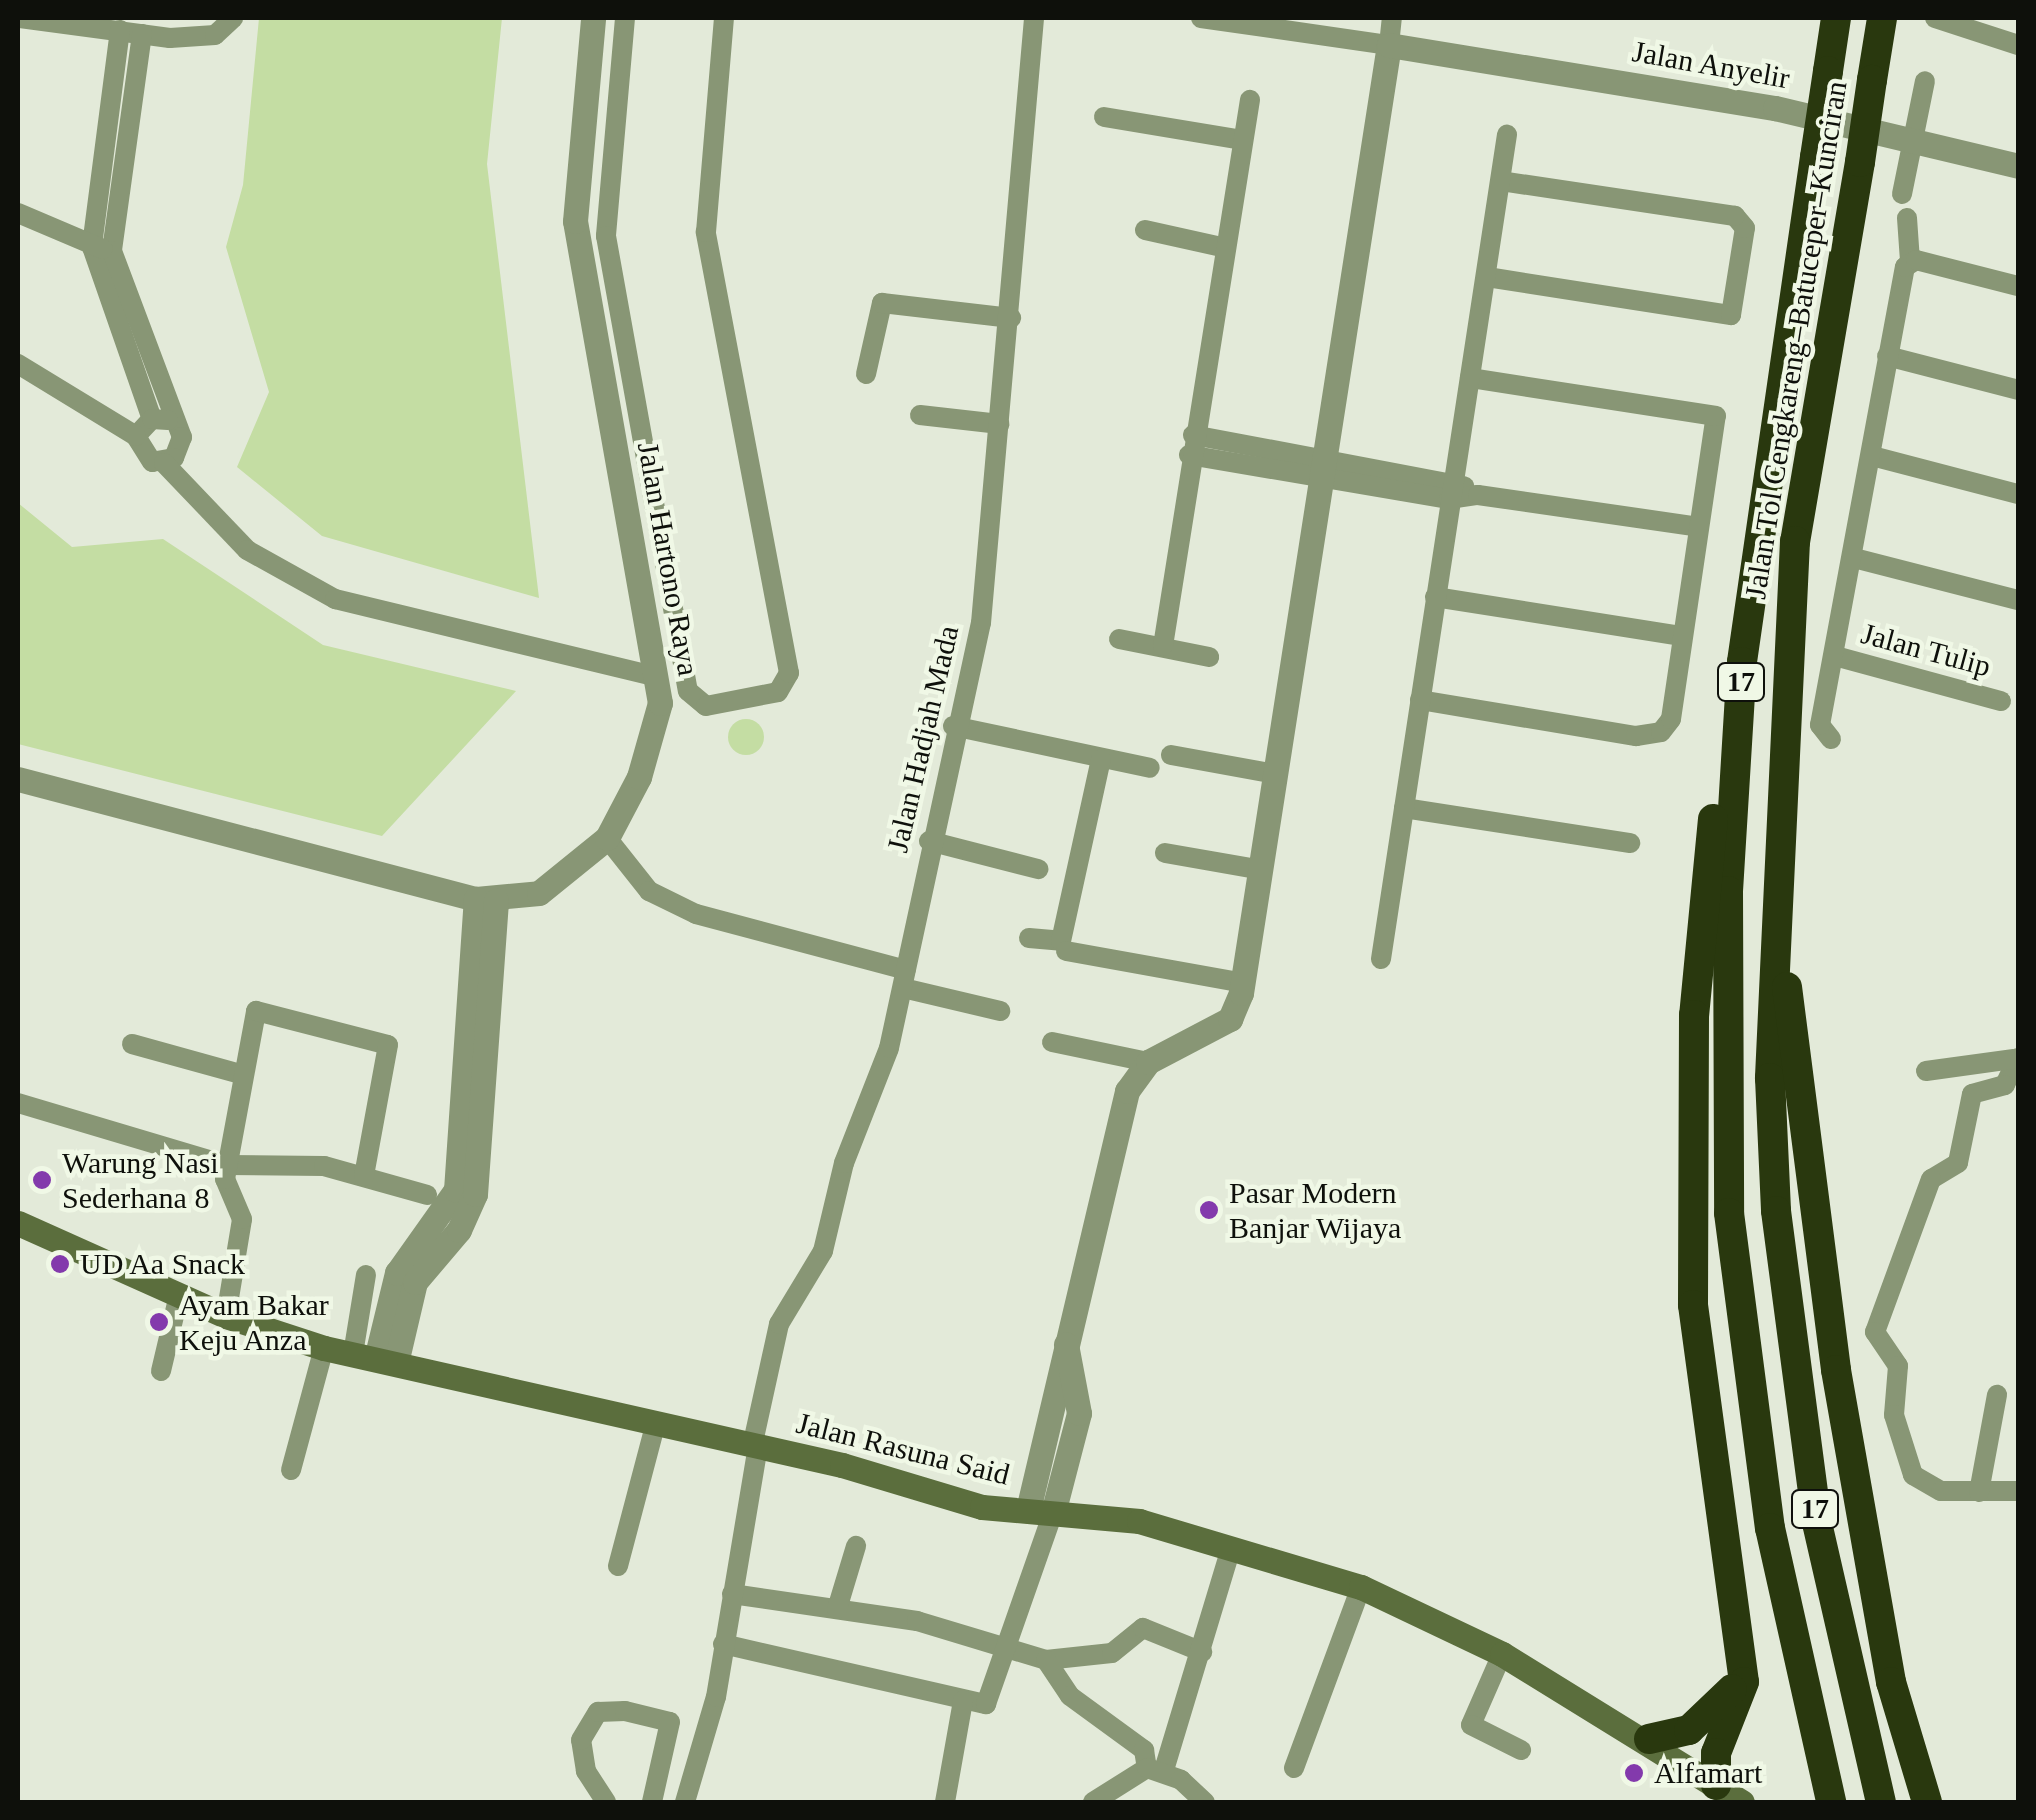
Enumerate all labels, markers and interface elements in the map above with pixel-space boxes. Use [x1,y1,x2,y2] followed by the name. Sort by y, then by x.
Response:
[1629,33,1793,97] street label: Jalan Anyelir
[1737,78,1855,602] street label: Jalan Tol Cengkareng–Batuceper–Kunciran
[630,439,706,679] street label: Jalan Hartono Raya
[1857,615,1995,685] street label: Jalan Tulip
[879,622,967,856] street label: Jalan Hadjah Mada
[1716,659,1766,705] road number: 17
[62,1145,219,1216] place label: Warung Nasi Sederhana 8
[31,1169,53,1191] marker: Warung Nasi Sederhana 8
[1229,1175,1402,1246] place label: Pasar Modern Banjar Wijaya
[1198,1199,1220,1221] marker: Pasar Modern Banjar Wijaya
[80,1246,247,1282] place label: UD Aa Snack
[49,1253,71,1275] marker: UD Aa Snack
[179,1287,329,1358] place label: Ayam Bakar Keju Anza
[148,1311,170,1333] marker: Ayam Bakar Keju Anza
[793,1405,1013,1493] street label: Jalan Rasuna Said
[1790,1486,1840,1532] road number: 17
[1654,1755,1762,1791] place label: Alfamart
[1623,1762,1645,1784] marker: Alfamart

